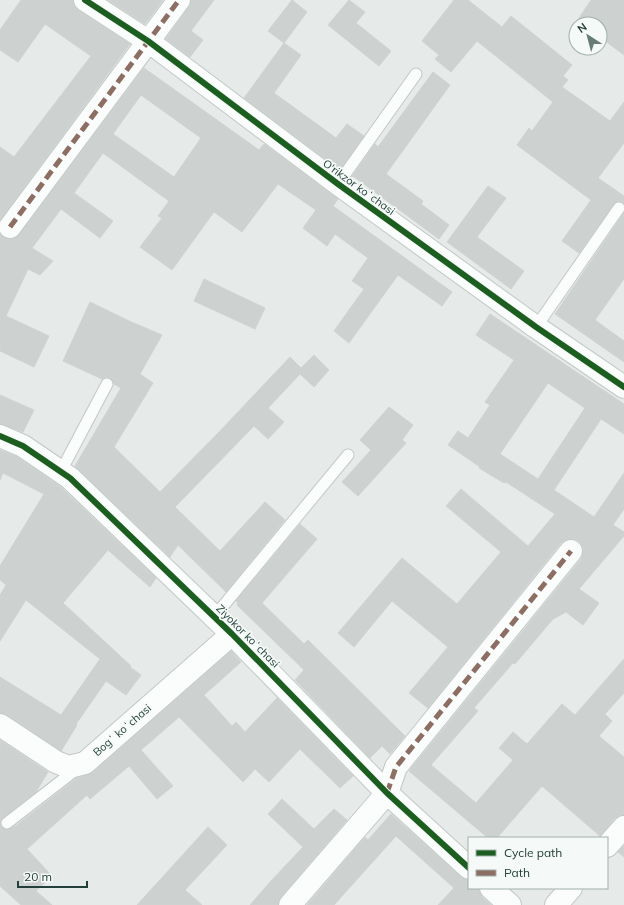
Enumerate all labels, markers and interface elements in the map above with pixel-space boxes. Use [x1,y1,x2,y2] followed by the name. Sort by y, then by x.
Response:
[568,16,608,56] north arrow
[575,20,590,36] text: N
[320,156,398,218] street label: O'rikzor koʻchasi
[213,601,283,671] street label: Ziyokor koʻchasi
[90,701,154,759] street label: Bogʻ koʻchasi
[468,837,608,889] legend
[504,845,562,860] text: Cycle path
[18,863,87,889] scale bar
[504,865,530,880] text: Path
[24,869,52,884] text: 20 m

